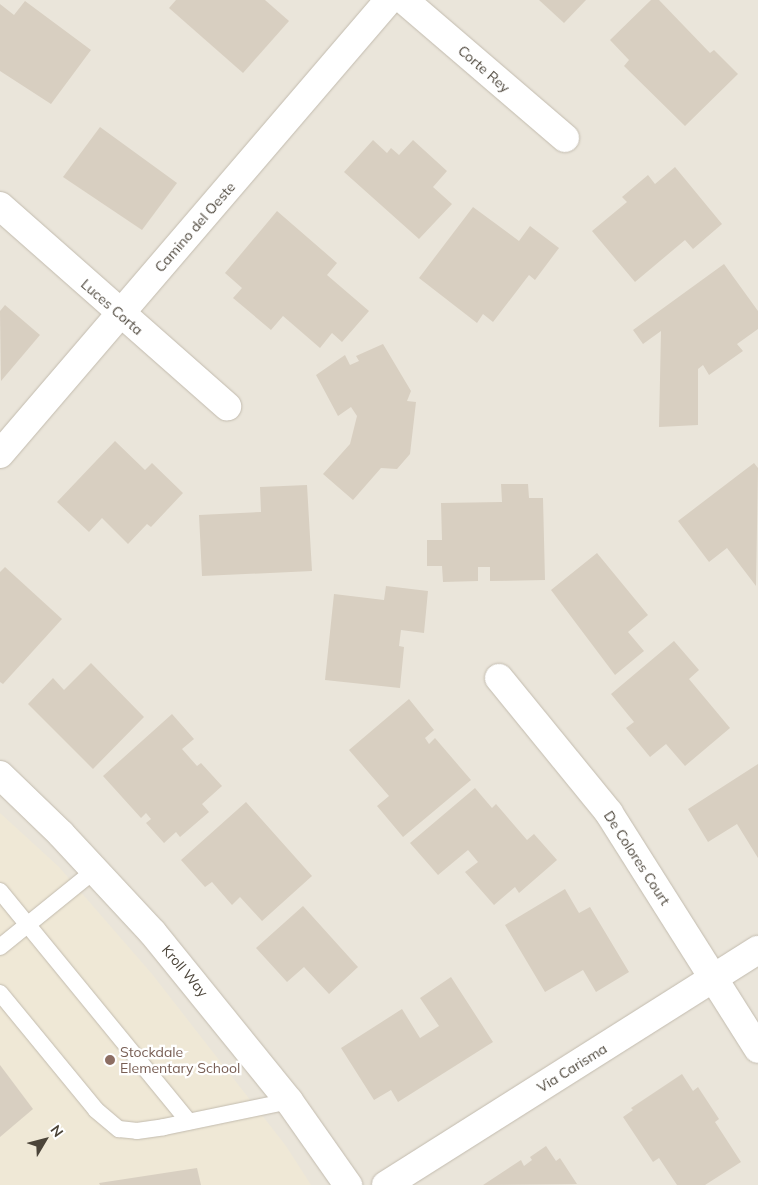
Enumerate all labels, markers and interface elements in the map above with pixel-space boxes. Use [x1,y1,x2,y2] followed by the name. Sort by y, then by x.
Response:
[455,42,513,96] street label: Corte Rey
[151,178,239,276] street label: Camino del Oeste
[78,276,146,338] street label: Luces Corta
[600,808,674,908] street label: De Colores Court
[158,942,212,1000] street label: Kroll Way
[534,1040,610,1096] street label: Via Carisma
[120,1044,240,1076] place label: Stockdale Elementary School
[104,1054,116,1066] marker: Stockdale Elementary School
[20,1115,70,1165] north arrow
[47,1121,67,1141] text: N

